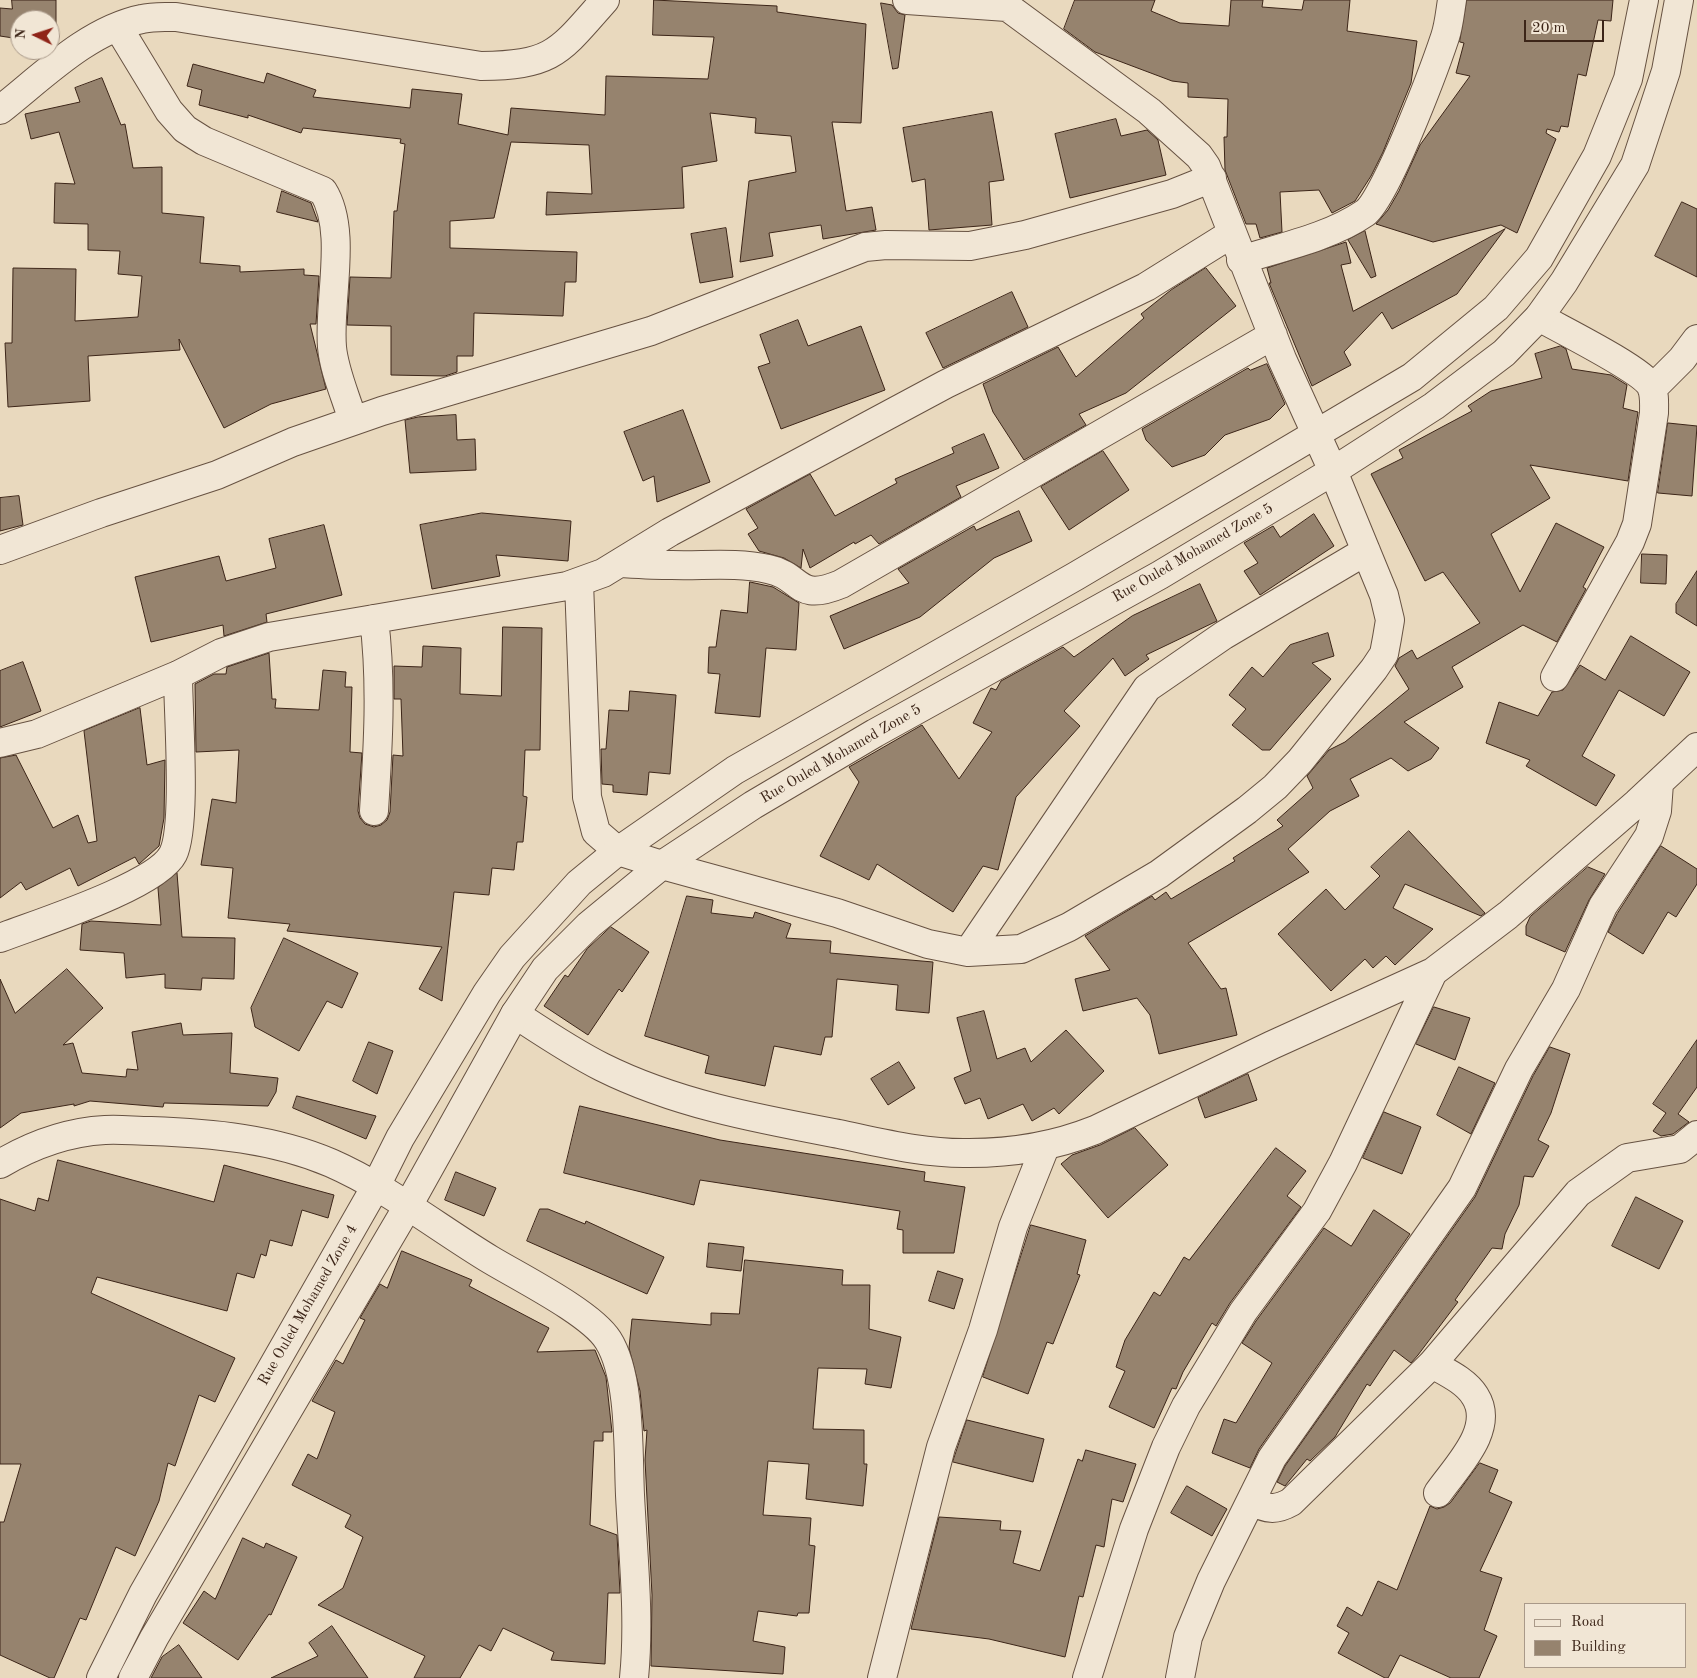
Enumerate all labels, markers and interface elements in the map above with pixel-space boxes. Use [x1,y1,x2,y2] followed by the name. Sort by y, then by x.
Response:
[10,10,60,60] north arrow
[1527,10,1607,42] scale bar
[1532,21,1566,36] text: 20 m
[14,28,28,40] text: N
[1109,499,1277,607] street label: Rue Ouled Mohamed Zone 5
[757,700,925,808] street label: Rue Ouled Mohamed Zone 5
[254,1221,362,1389] street label: Rue Ouled Mohamed Zone 4
[1524,1603,1687,1668] legend
[1571,1615,1604,1630] text: Road
[1571,1640,1626,1655] text: Building

